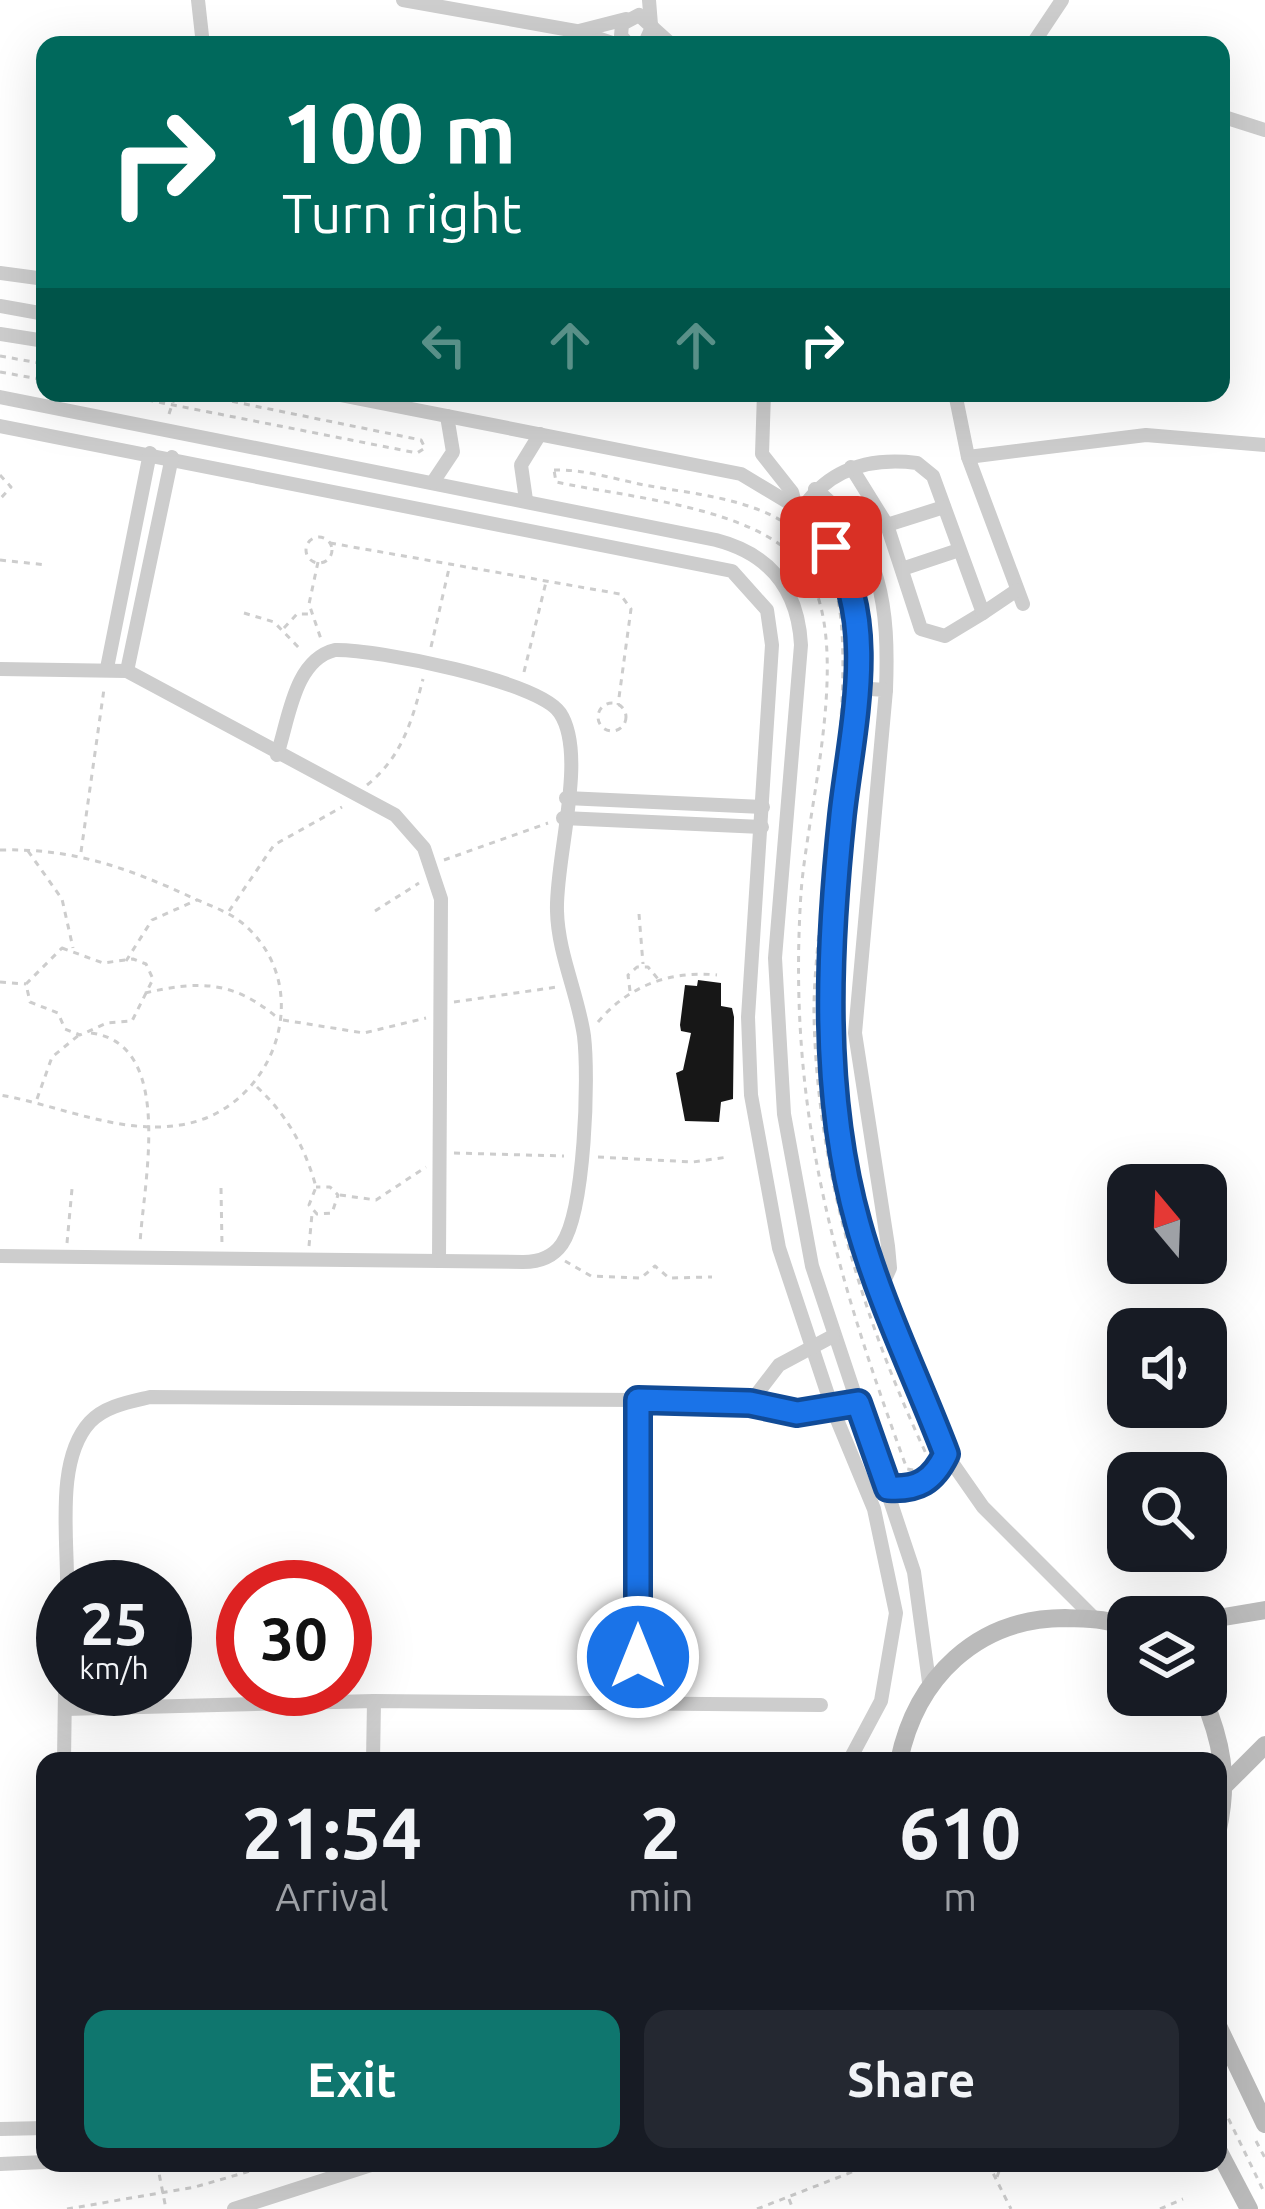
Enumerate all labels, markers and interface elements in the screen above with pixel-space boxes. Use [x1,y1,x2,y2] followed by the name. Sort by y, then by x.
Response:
[84,84,240,240] icon: right
[282,85,516,179] text: 100 m
[282,183,522,243] text: Turn right
[411,312,477,378] icon: left
[537,312,603,378] icon: ahead
[663,312,729,378] icon: ahead
[789,312,855,378] icon: right
[780,496,882,598] pin
[798,514,864,580] icon: arrive
[1107,1164,1227,1284] north arrow
[1107,1164,1227,1716] map controls
[1107,1308,1227,1428] button: sound
[1107,1452,1227,1572] button: search
[216,1560,372,1716] speed limit sign: 30
[80,1589,148,1656] text: 25
[575,1594,701,1720] position arrow
[1107,1596,1227,1716] button: layers
[79,1651,149,1685] text: km/h
[242,1792,422,1873] text: 21:54
[640,1792,681,1873] text: 2
[899,1792,1021,1873] text: 610
[275,1875,389,1918] text: Arrival
[628,1875,693,1918] text: min
[943,1875,977,1918] text: m
[84,2010,620,2148] button: Exit
[644,2010,1179,2148] button: Share

